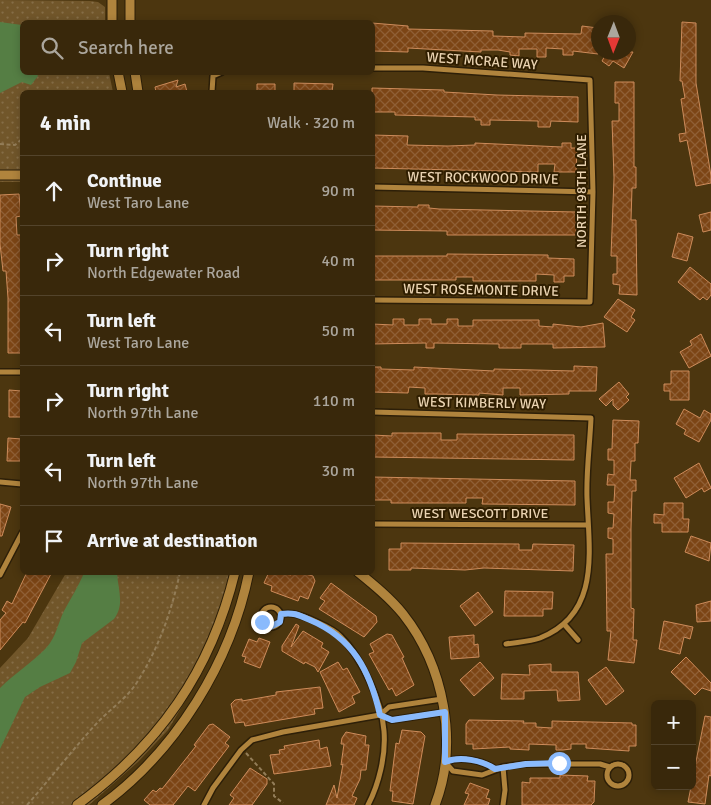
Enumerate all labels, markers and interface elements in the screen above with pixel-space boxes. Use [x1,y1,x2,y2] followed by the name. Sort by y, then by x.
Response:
[591,15,636,60] north arrow
[20,20,375,75] search box
[38,34,66,62] icon: search
[78,36,174,60] text: Search here
[426,49,538,73] street label: WEST MCRAE WAY
[40,110,91,136] text: 4 min
[267,113,355,133] text: Walk · 320 m
[573,134,590,248] street label: NORTH 98TH LANE
[407,168,559,188] street label: WEST ROCKWOOD DRIVE
[87,169,162,193] text: Continue
[40,177,68,205] icon: ahead
[321,181,355,201] text: 90 m
[87,193,189,213] text: West Taro Lane
[87,239,169,263] text: Turn right
[40,247,68,275] icon: right
[321,251,355,271] text: 40 m
[87,263,240,283] text: North Edgewater Road
[403,280,559,300] street label: WEST ROSEMONTE DRIVE
[87,309,156,333] text: Turn left
[40,317,68,345] icon: left
[321,321,355,341] text: 50 m
[87,333,189,353] text: West Taro Lane
[87,379,169,403] text: Turn right
[40,387,68,415] icon: right
[313,391,355,411] text: 110 m
[418,393,546,413] street label: WEST KIMBERLY WAY
[87,403,198,423] text: North 97th Lane
[87,449,156,473] text: Turn left
[40,457,68,485] icon: left
[321,461,355,481] text: 30 m
[87,473,198,493] text: North 97th Lane
[412,505,548,522] street label: WEST WESCOTT DRIVE
[40,527,68,555] icon: arrive
[87,529,258,553] text: Arrive at destination
[251,611,274,634] route end
[651,700,696,790] map controls
[651,700,696,745] button: +
[651,745,696,790] button: −
[548,752,571,775] route start

